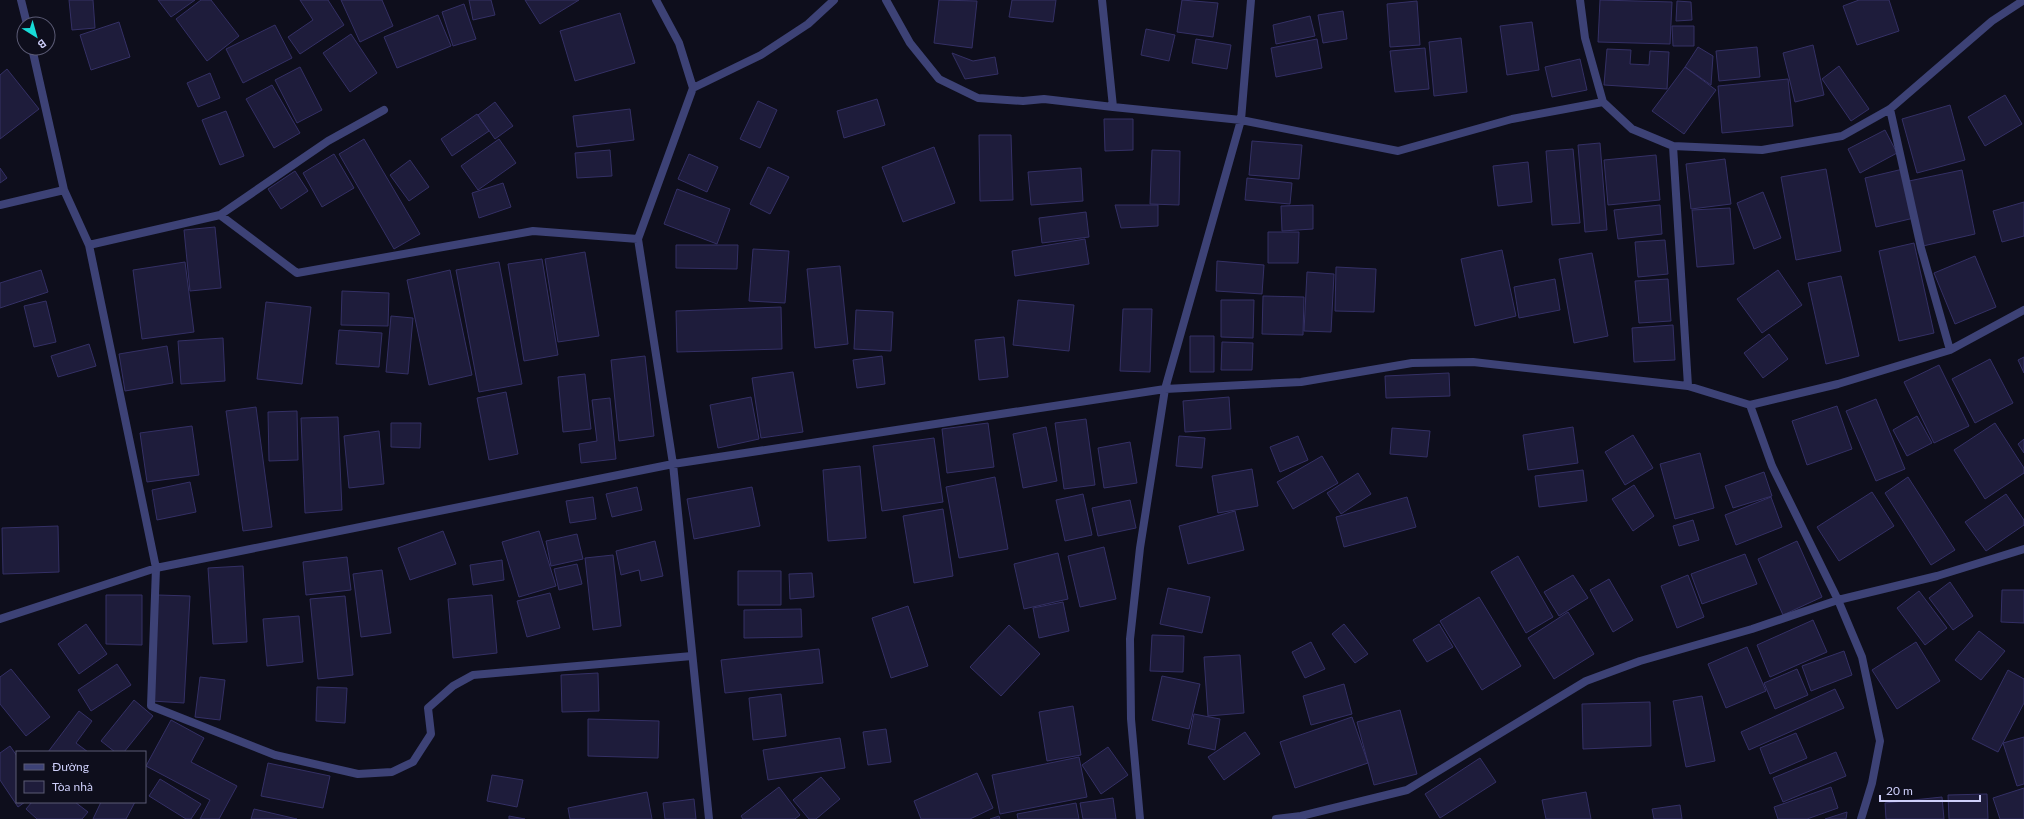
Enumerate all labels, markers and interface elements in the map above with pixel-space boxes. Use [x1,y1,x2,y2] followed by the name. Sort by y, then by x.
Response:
[16,16,56,56] north arrow
[36,37,49,52] text: B
[16,751,146,803] legend
[52,759,89,774] text: Đường
[1880,777,1980,803] scale bar
[52,779,93,794] text: Tòa nhà
[1886,783,1913,798] text: 20 m

